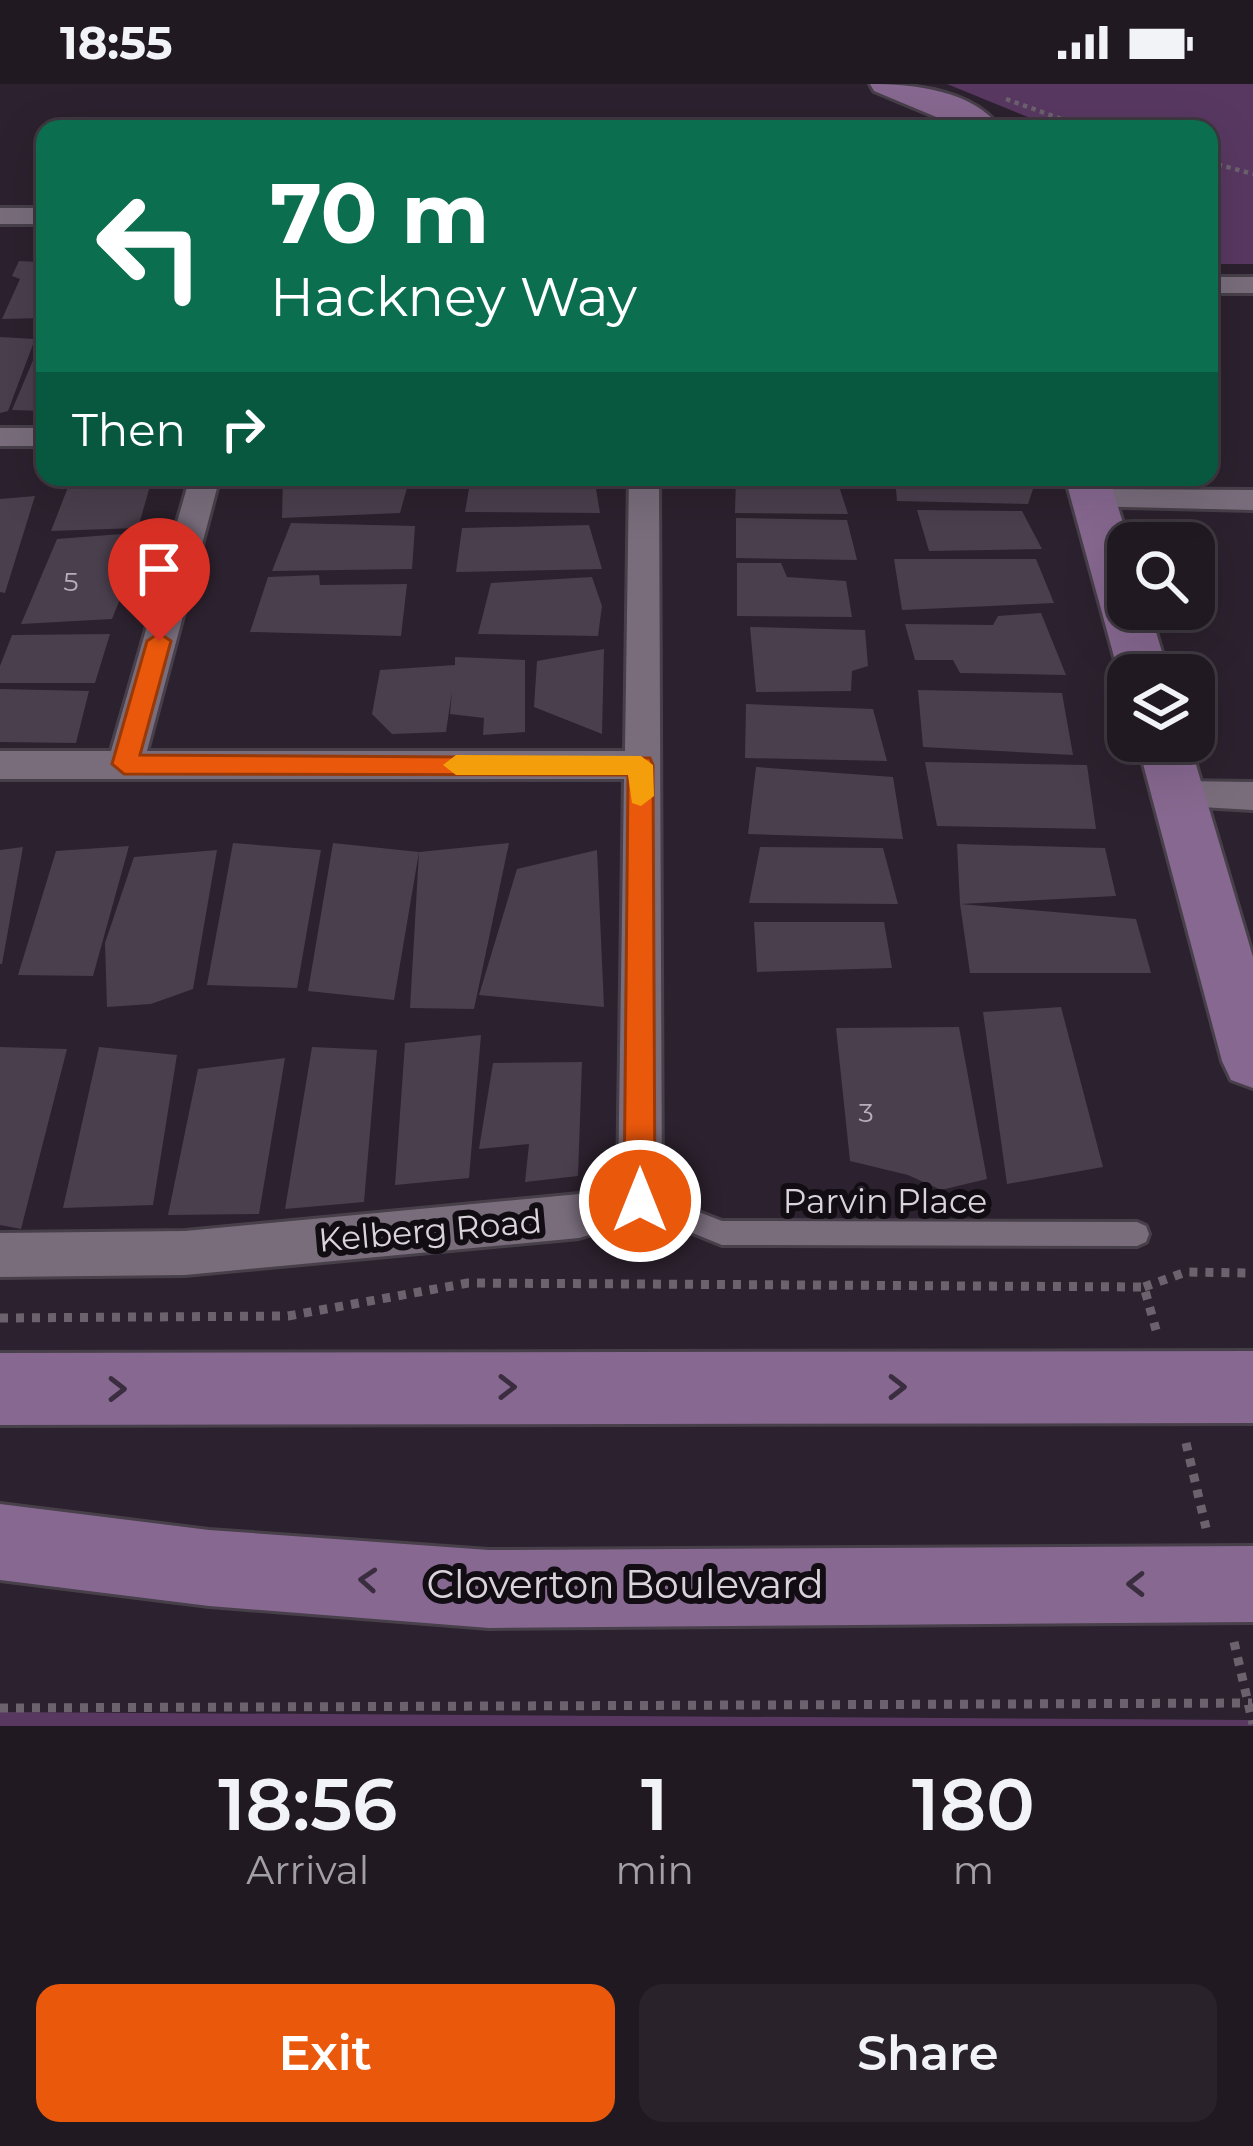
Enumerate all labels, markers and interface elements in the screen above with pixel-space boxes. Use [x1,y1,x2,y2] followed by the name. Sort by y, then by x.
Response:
[60,15,172,70] text: 18:55
[270,162,489,264] text: 70 m
[72,168,228,324] icon: left
[270,264,637,330] text: Hackney Way
[210,396,276,462] icon: right
[72,402,186,457] text: Then
[108,518,210,641] pin
[1107,522,1215,762] map controls
[1107,522,1215,630] button: search
[126,536,192,602] icon: arrive
[63,565,79,598] house number: 5
[1107,654,1215,762] button: layers
[858,1096,874,1129] house number: 3
[577,1138,703,1264] position arrow
[783,1181,987,1221] street label: Parvin Place
[317,1200,543,1260] street label: Kelberg Road
[499,1374,517,1400] one-way arrow
[889,1374,907,1400] one-way arrow
[109,1376,127,1402] one-way arrow
[426,1560,824,1608] street label: Cloverton Boulevard
[358,1567,377,1593] one-way arrow
[1126,1571,1144,1597] one-way arrow
[218,1760,397,1848] text: 18:56
[641,1760,668,1848] text: 1
[912,1760,1035,1848] text: 180
[246,1846,369,1894] text: Arrival
[616,1846,694,1894] text: min
[953,1846,994,1894] text: m
[36,1984,615,2122] button: Exit
[639,1984,1217,2122] button: Share

